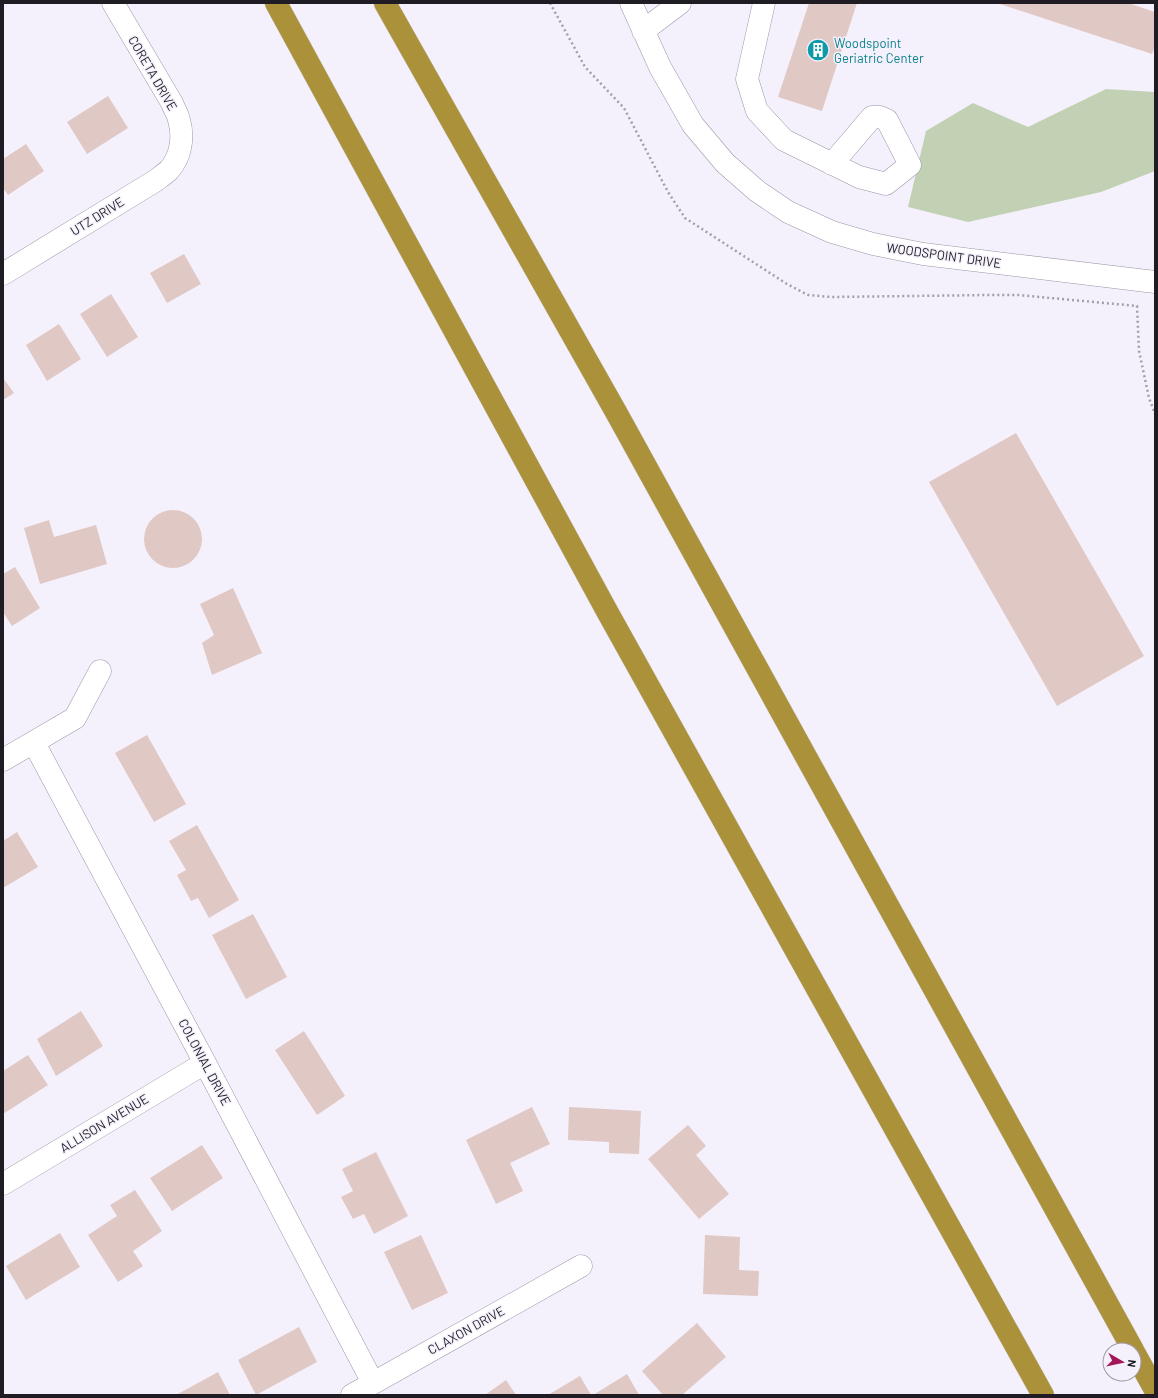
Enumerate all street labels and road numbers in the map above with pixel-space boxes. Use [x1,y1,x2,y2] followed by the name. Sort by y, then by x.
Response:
[125,33,181,113] street label: CORETA DRIVE
[67,193,127,239] street label: UTZ DRIVE
[886,239,1002,271] street label: WOODSPOINT DRIVE
[175,1016,235,1108] street label: COLONIAL DRIVE
[57,1090,151,1156] street label: ALLISON AVENUE
[425,1302,507,1358] street label: CLAXON DRIVE

